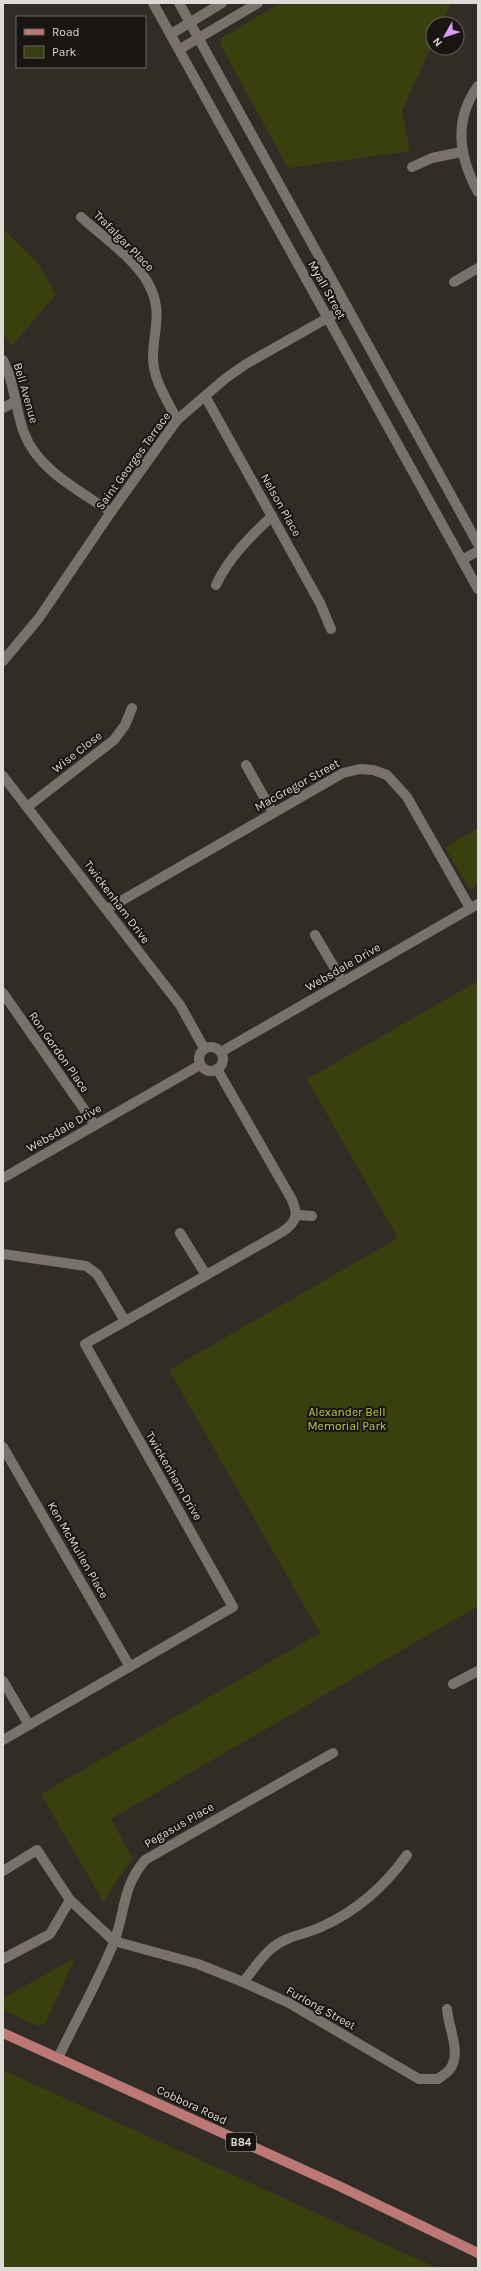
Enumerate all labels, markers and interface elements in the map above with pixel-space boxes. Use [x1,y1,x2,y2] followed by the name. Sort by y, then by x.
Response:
[16,16,146,68] legend
[425,16,465,56] north arrow
[52,25,80,39] text: Road
[430,35,445,49] text: N
[52,45,77,59] text: Park
[91,208,157,274] street label: Trafalgar Place
[305,258,349,322] street label: Myall Street
[11,361,41,425] street label: Bell Avenue
[93,409,173,513] street label: Saint Georges Terrace
[258,471,304,539] street label: Nelson Place
[49,728,105,776] street label: Wise Close
[252,756,342,814] street label: MacGregor Street
[81,858,153,946] street label: Twickenham Drive
[303,940,383,994] street label: Websdale Drive
[26,1009,92,1095] street label: Ron Gordon Place
[24,1101,104,1155] street label: Websdale Drive
[307,1405,387,1433] park label: Alexander Bell Memorial Park
[143,1429,205,1523] street label: Twickenham Drive
[45,1499,111,1601] street label: Ken McMullen Place
[142,1799,216,1851] street label: Pegasus Place
[284,1983,359,2033] street label: Furlong Street
[155,2083,229,2127] street label: Cobbora Road
[226,2133,256,2151] road number: B84

